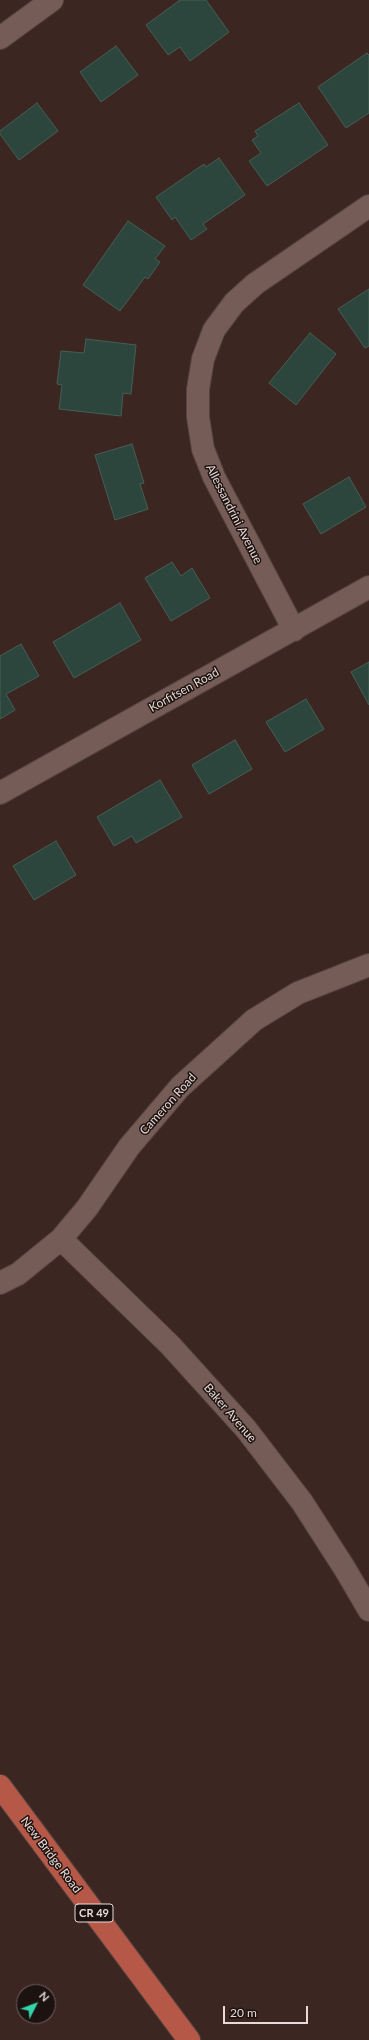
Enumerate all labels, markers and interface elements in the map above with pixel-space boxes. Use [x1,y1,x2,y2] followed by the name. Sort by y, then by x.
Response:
[203,462,265,566] street label: Allessandrini Avenue
[147,665,221,715] street label: Korfitsen Road
[137,1070,199,1138] street label: Cameron Road
[201,1381,259,1445] street label: Baker Avenue
[18,1814,84,1896] street label: New Bridge Road
[75,1904,113,1922] road number: CR 49
[16,1984,56,2024] north arrow
[37,1989,52,2004] text: N
[225,1998,310,2024] scale bar
[230,2005,257,2020] text: 20 m

